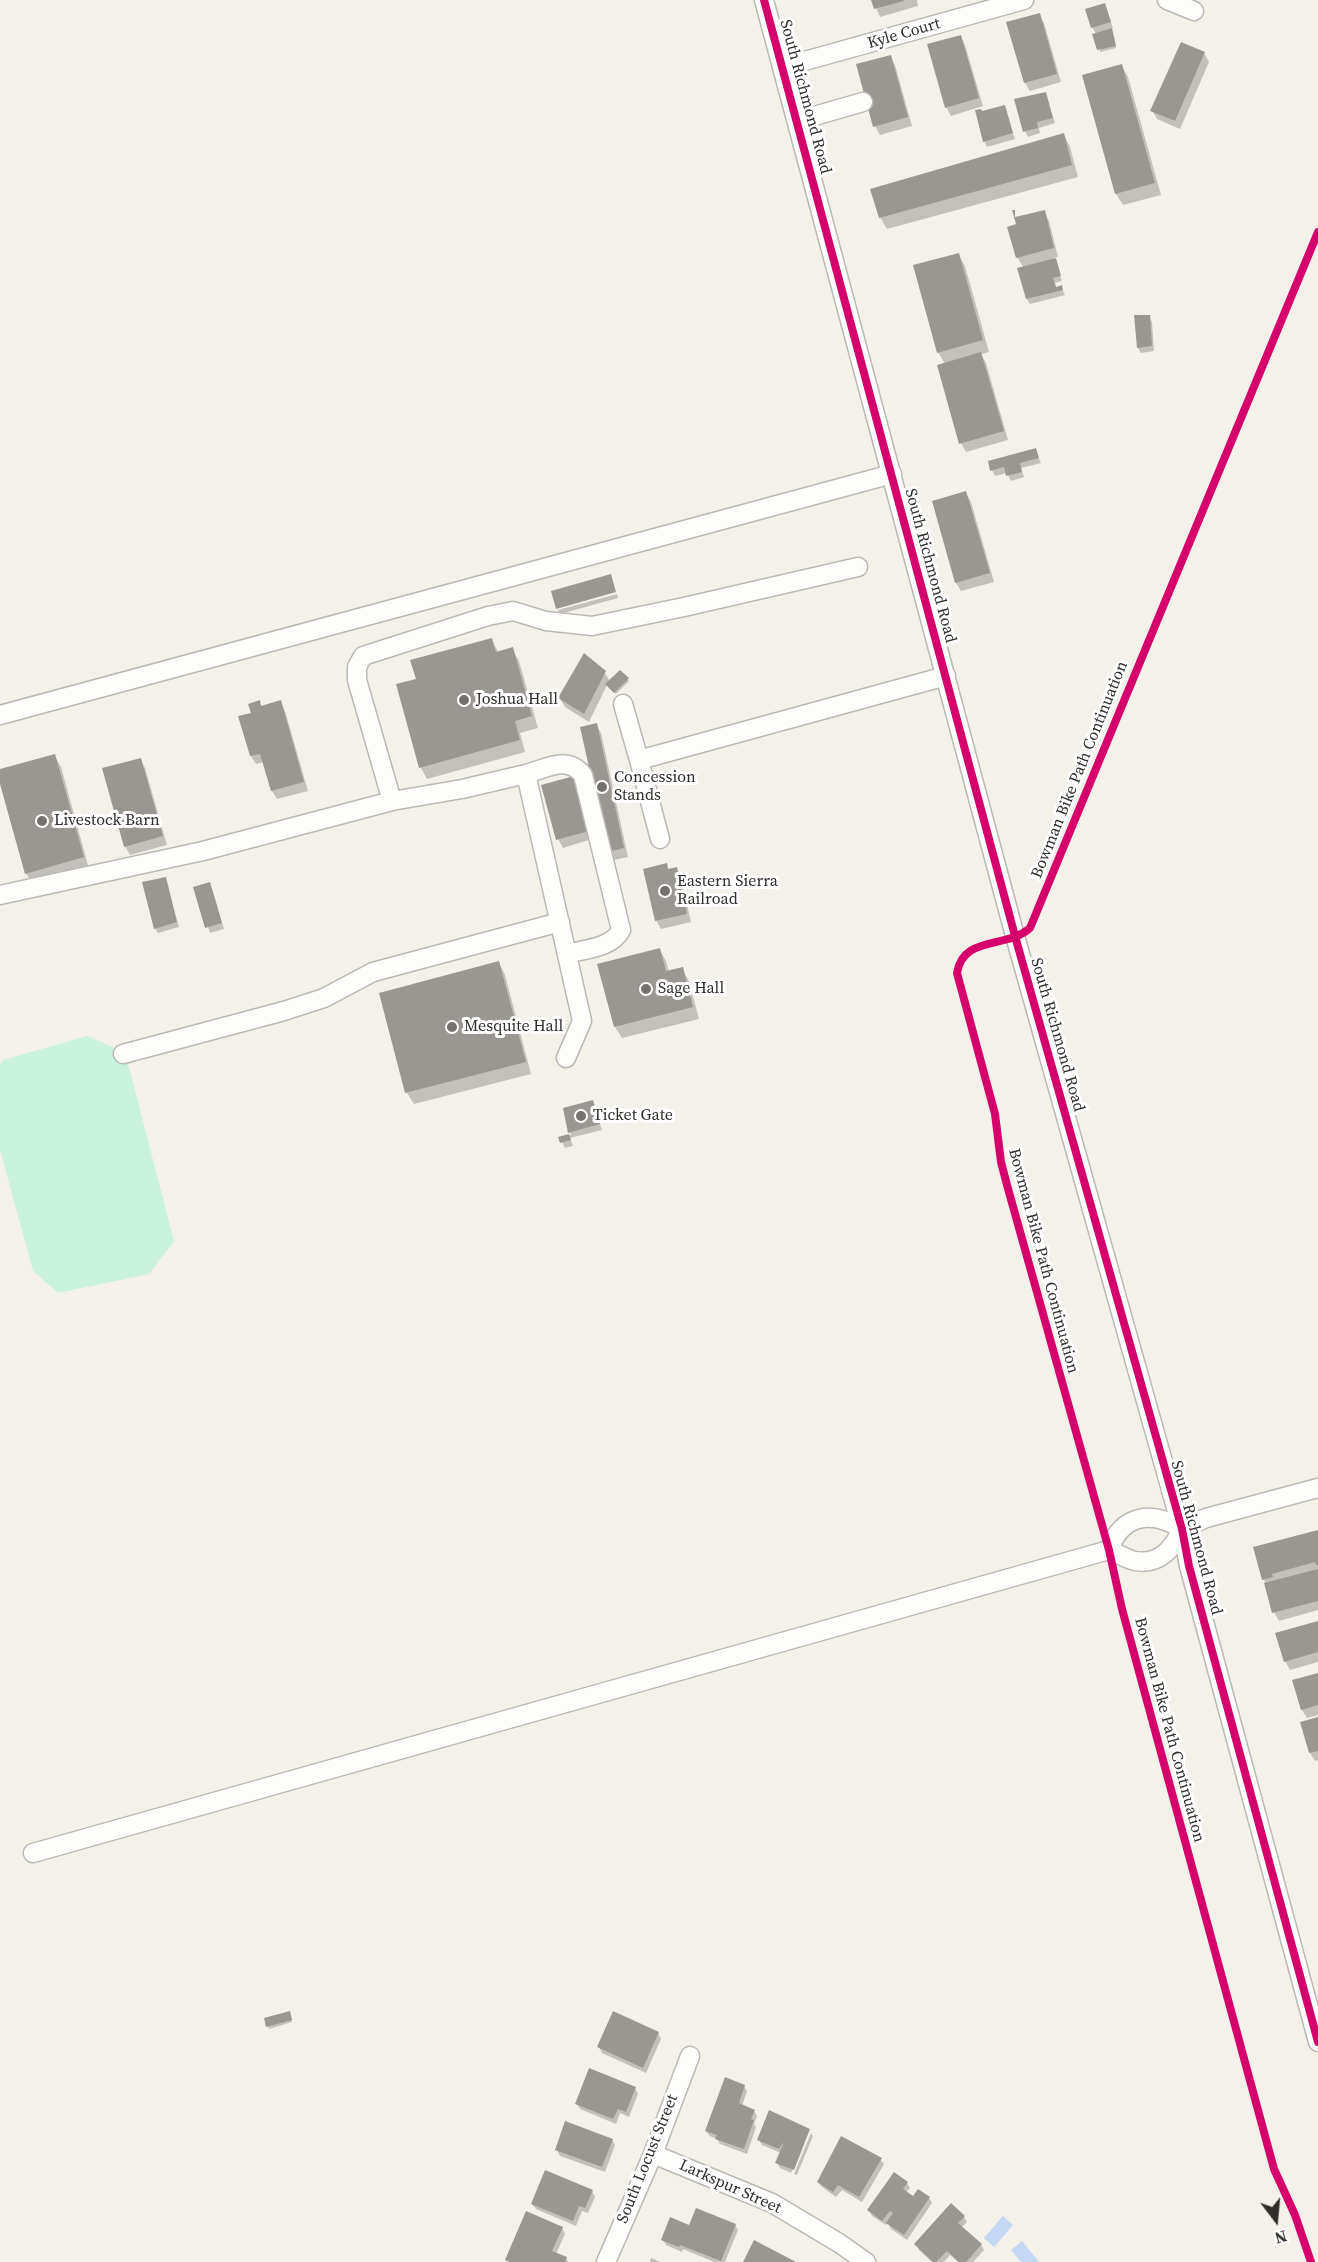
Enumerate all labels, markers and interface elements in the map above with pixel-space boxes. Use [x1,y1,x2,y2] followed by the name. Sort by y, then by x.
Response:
[865,14,943,54] street label: Kyle Court
[775,18,835,176] street label: South Richmond Road
[900,487,960,645] street label: South Richmond Road
[1028,659,1132,881] street label: Bowman Bike Path Continuation
[476,690,558,710] place label: Joshua Hall
[457,693,471,707] marker: Joshua Hall
[614,768,696,806] place label: Concession Stands
[595,780,609,794] marker: Concession Stands
[54,811,160,831] place label: Livestock Barn
[35,814,49,828] marker: Livestock Barn
[677,872,778,910] place label: Eastern Sierra Railroad
[658,884,672,898] marker: Eastern Sierra Railroad
[1026,956,1088,1114] street label: South Richmond Road
[658,979,724,999] place label: Sage Hall
[639,982,653,996] marker: Sage Hall
[464,1017,563,1037] place label: Mesquite Hall
[445,1020,459,1034] marker: Mesquite Hall
[593,1106,673,1126] place label: Ticket Gate
[574,1109,588,1123] marker: Ticket Gate
[1004,1146,1082,1376] street label: Bowman Bike Path Continuation
[1166,1459,1226,1617] street label: South Richmond Road
[1130,1615,1208,1845] street label: Bowman Bike Path Continuation
[613,2092,683,2226] street label: South Locust Street
[676,2156,784,2218] street label: Larkspur Street
[1246,2190,1306,2250] north arrow
[1272,2225,1290,2249] text: N

